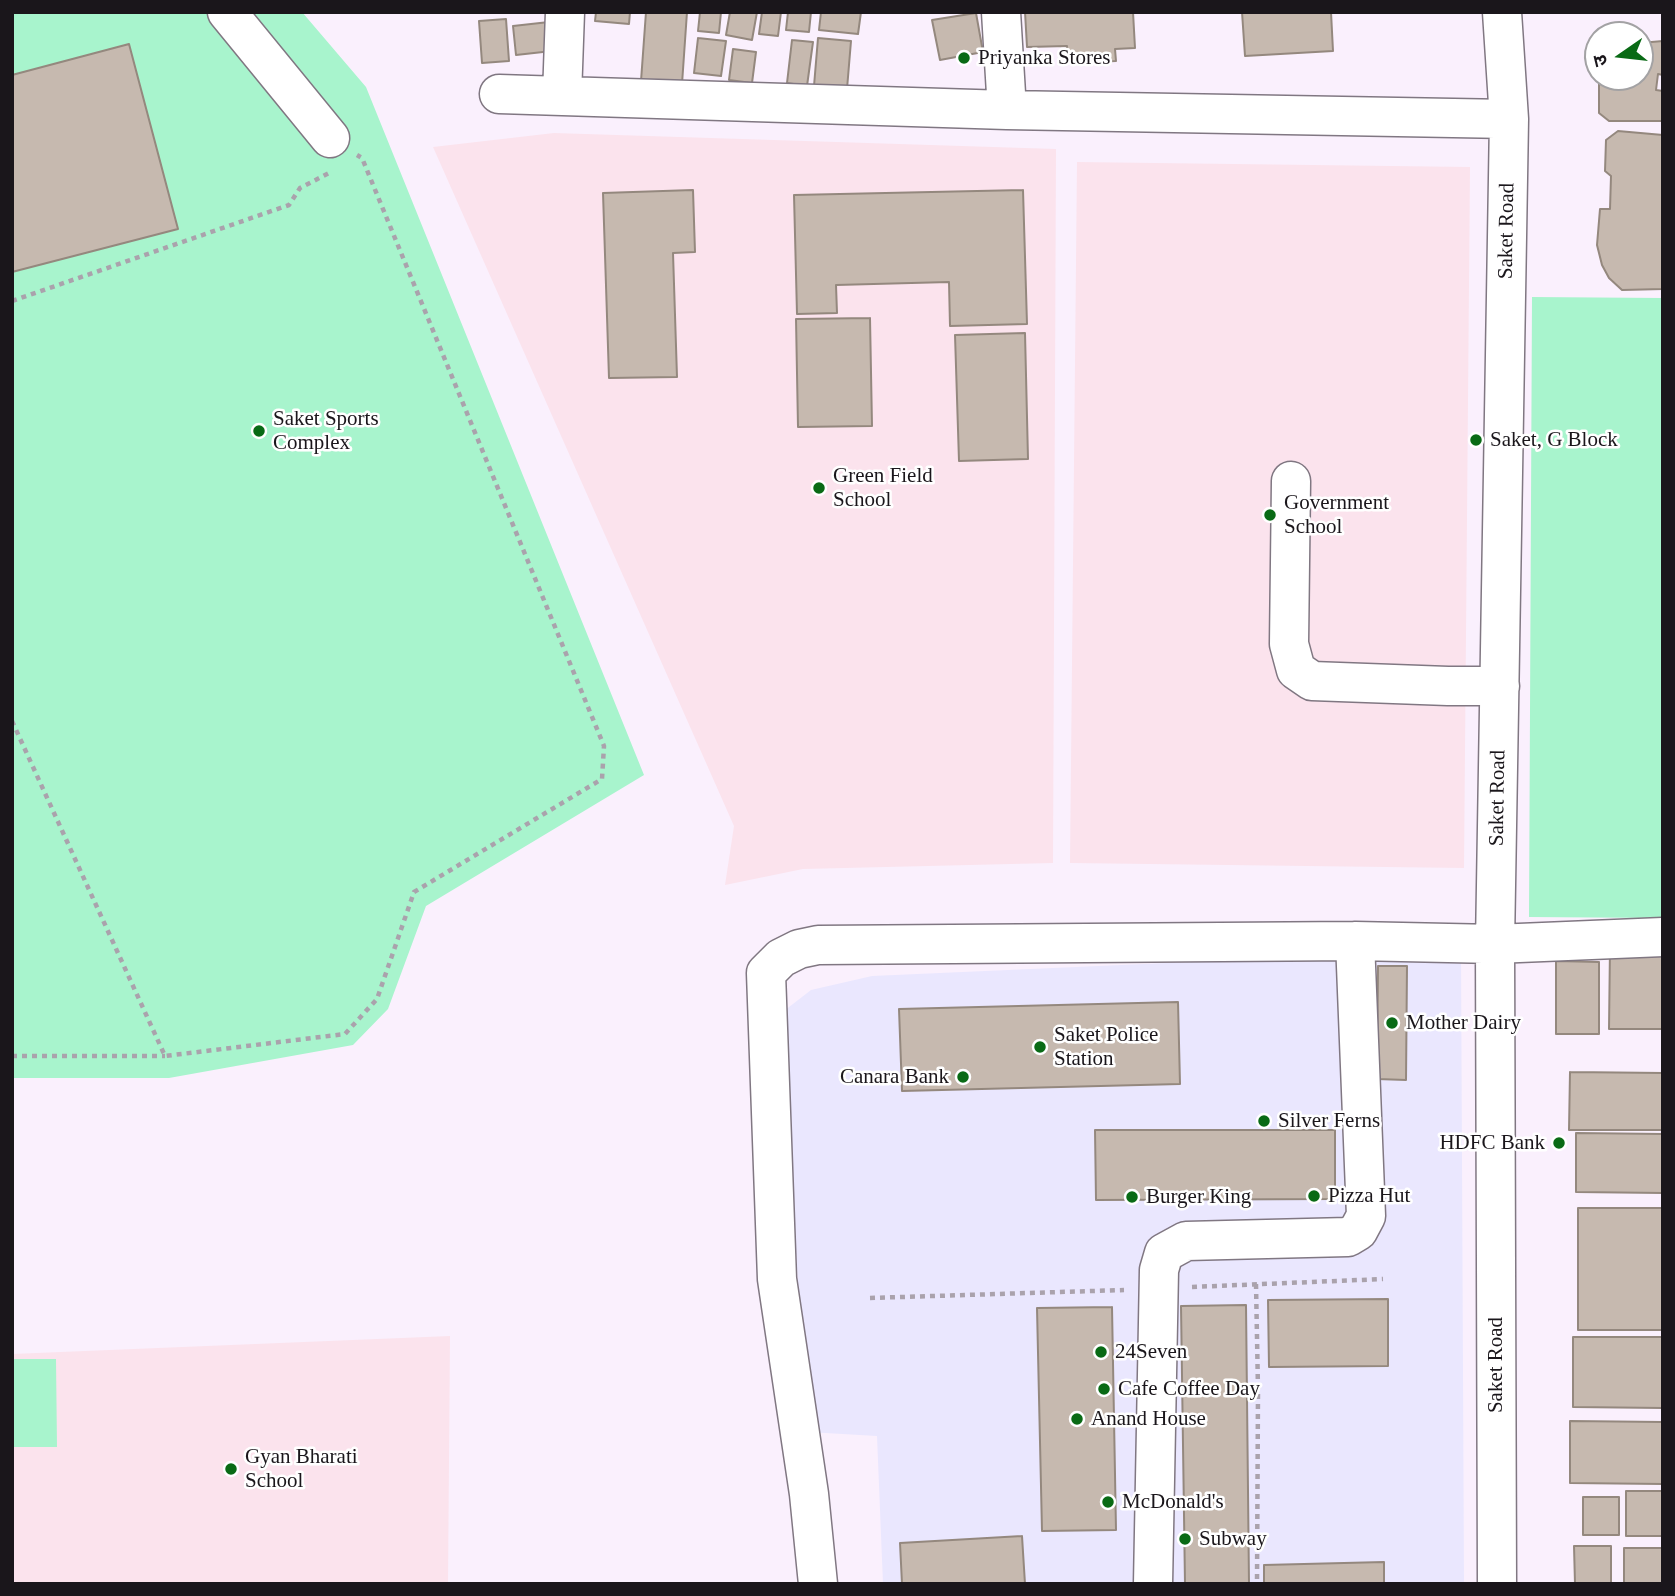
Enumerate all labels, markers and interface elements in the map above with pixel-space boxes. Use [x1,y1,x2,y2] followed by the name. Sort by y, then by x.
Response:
[1584,21,1654,91] north arrow
[978,45,1110,71] place label: Priyanka Stores
[956,50,972,66] marker: Priyanka Stores
[1589,53,1612,69] text: उ
[1494,183,1520,279] street label: Saket Road
[273,406,379,456] place label: Saket Sports Complex
[251,423,267,439] marker: Saket Sports Complex
[1490,427,1618,453] place label: Saket, G Block
[1468,432,1484,448] marker: Saket, G Block
[833,463,933,513] place label: Green Field School
[811,480,827,496] marker: Green Field School
[1284,490,1389,540] place label: Government School
[1262,507,1278,523] marker: Government School
[1485,750,1511,846] street label: Saket Road
[1406,1010,1521,1036] place label: Mother Dairy
[1384,1015,1400,1031] marker: Mother Dairy
[1054,1022,1158,1072] place label: Saket Police Station
[1032,1039,1048,1055] marker: Saket Police Station
[840,1064,949,1090] place label: Canara Bank
[955,1069,971,1085] marker: Canara Bank
[1278,1108,1380,1134] place label: Silver Ferns
[1256,1113,1272,1129] marker: Silver Ferns
[1439,1130,1545,1156] place label: HDFC Bank
[1551,1135,1567,1151] marker: HDFC Bank
[1328,1183,1410,1209] place label: Pizza Hut
[1146,1184,1251,1210] place label: Burger King
[1306,1188,1322,1204] marker: Pizza Hut
[1124,1189,1140,1205] marker: Burger King
[1483,1317,1509,1413] street label: Saket Road
[1115,1339,1187,1365] place label: 24Seven
[1093,1344,1109,1360] marker: 24Seven
[1118,1376,1260,1402] place label: Cafe Coffee Day
[1096,1381,1112,1397] marker: Cafe Coffee Day
[1091,1406,1206,1432] place label: Anand House
[1069,1411,1085,1427] marker: Anand House
[245,1444,358,1494] place label: Gyan Bharati School
[223,1461,239,1477] marker: Gyan Bharati School
[1122,1489,1224,1515] place label: McDonald's
[1100,1494,1116,1510] marker: McDonald's
[1199,1526,1267,1552] place label: Subway
[1177,1531,1193,1547] marker: Subway

